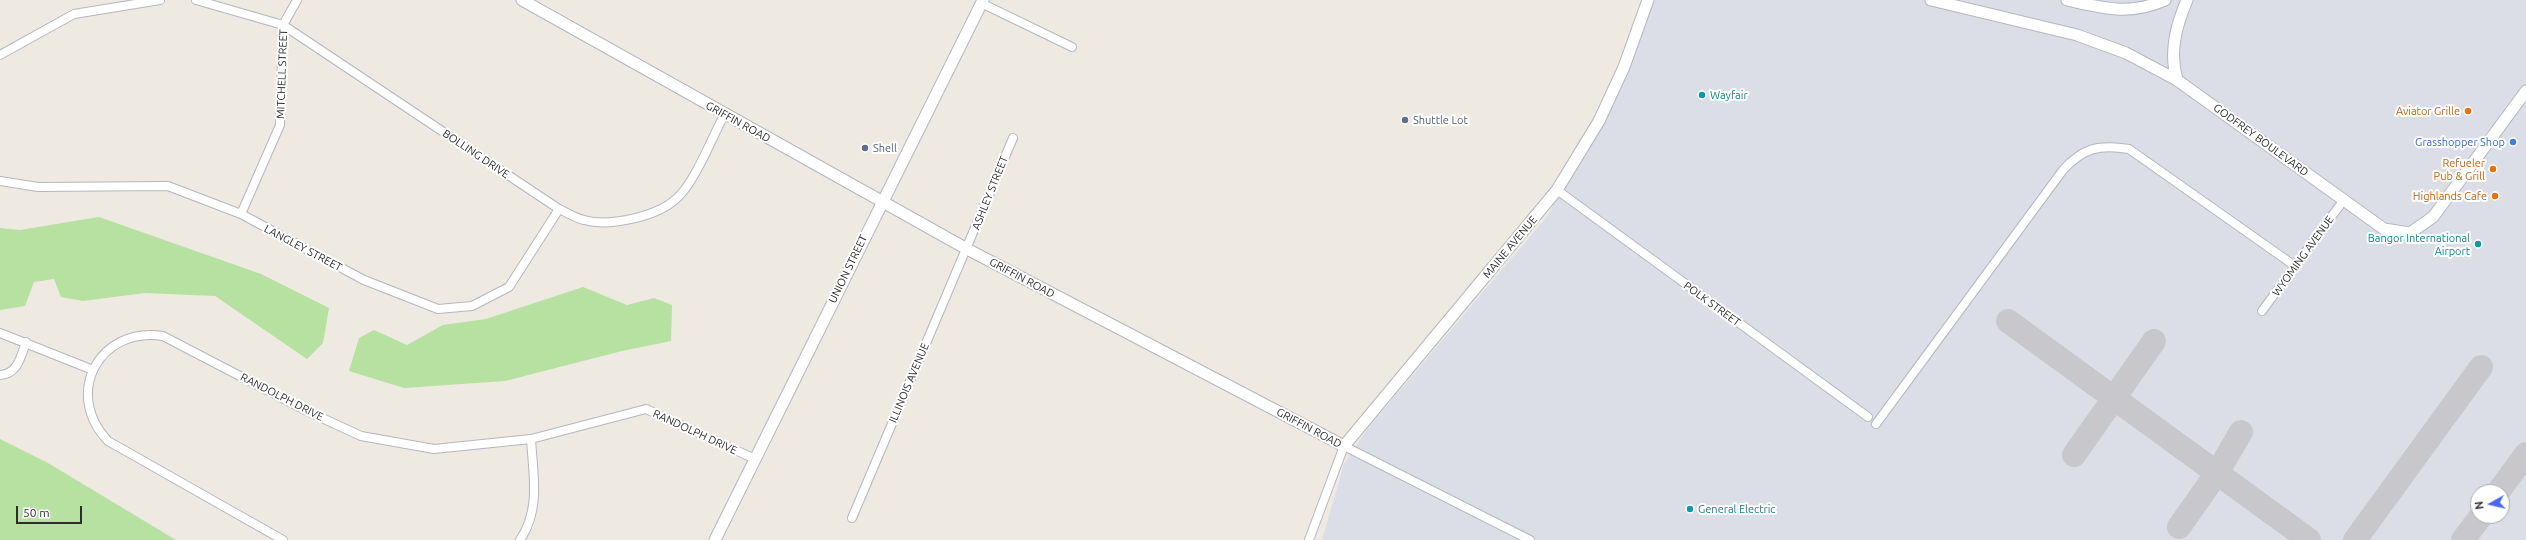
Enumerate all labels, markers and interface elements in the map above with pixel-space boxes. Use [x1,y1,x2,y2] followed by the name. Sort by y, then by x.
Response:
[274,29,290,119] street label: MITCHELL STREET
[1710,88,1748,102] place label: Wayfair
[1697,90,1707,100] marker: Wayfair
[703,99,773,145] street label: GRIFFIN ROAD
[2211,101,2311,179] street label: GODFREY BOULEVARD
[2396,104,2460,118] place label: Aviator Grille
[2463,106,2473,116] marker: Aviator Grille
[1413,113,1468,127] place label: Shuttle Lot
[1400,115,1410,125] marker: Shuttle Lot
[440,127,512,181] street label: BOLLING DRIVE
[2415,135,2505,149] place label: Grasshopper Shop
[2508,137,2518,147] marker: Grasshopper Shop
[873,141,897,155] place label: Shell
[860,143,870,153] marker: Shell
[969,154,1011,232] street label: ASHLEY STREET
[2434,156,2485,182] place label: Refueler Pub & Grill
[2488,164,2498,174] marker: Refueler Pub & Grill
[2413,189,2487,203] place label: Highlands Cafe
[2490,191,2500,201] marker: Highlands Cafe
[1480,213,1540,281] street label: MAINE AVENUE
[2269,213,2337,299] street label: WYOMING AVENUE
[262,222,344,274] street label: LANGLEY STREET
[2368,231,2470,257] place label: Bangor International Airport
[826,233,870,305] street label: UNION STREET
[2473,239,2483,249] marker: Bangor International Airport
[987,255,1057,301] street label: GRIFFIN ROAD
[1681,279,1743,329] street label: POLK STREET
[886,341,932,425] street label: ILLINOIS AVENUE
[238,370,326,424] street label: RANDOLPH DRIVE
[1274,405,1344,451] street label: GRIFFIN ROAD
[651,407,739,457] street label: RANDOLPH DRIVE
[2470,484,2510,524] north arrow
[18,498,84,524] scale bar
[2473,501,2486,510] text: N
[1698,502,1775,516] place label: General Electric
[1685,504,1695,514] marker: General Electric
[23,506,50,519] text: 50 m

